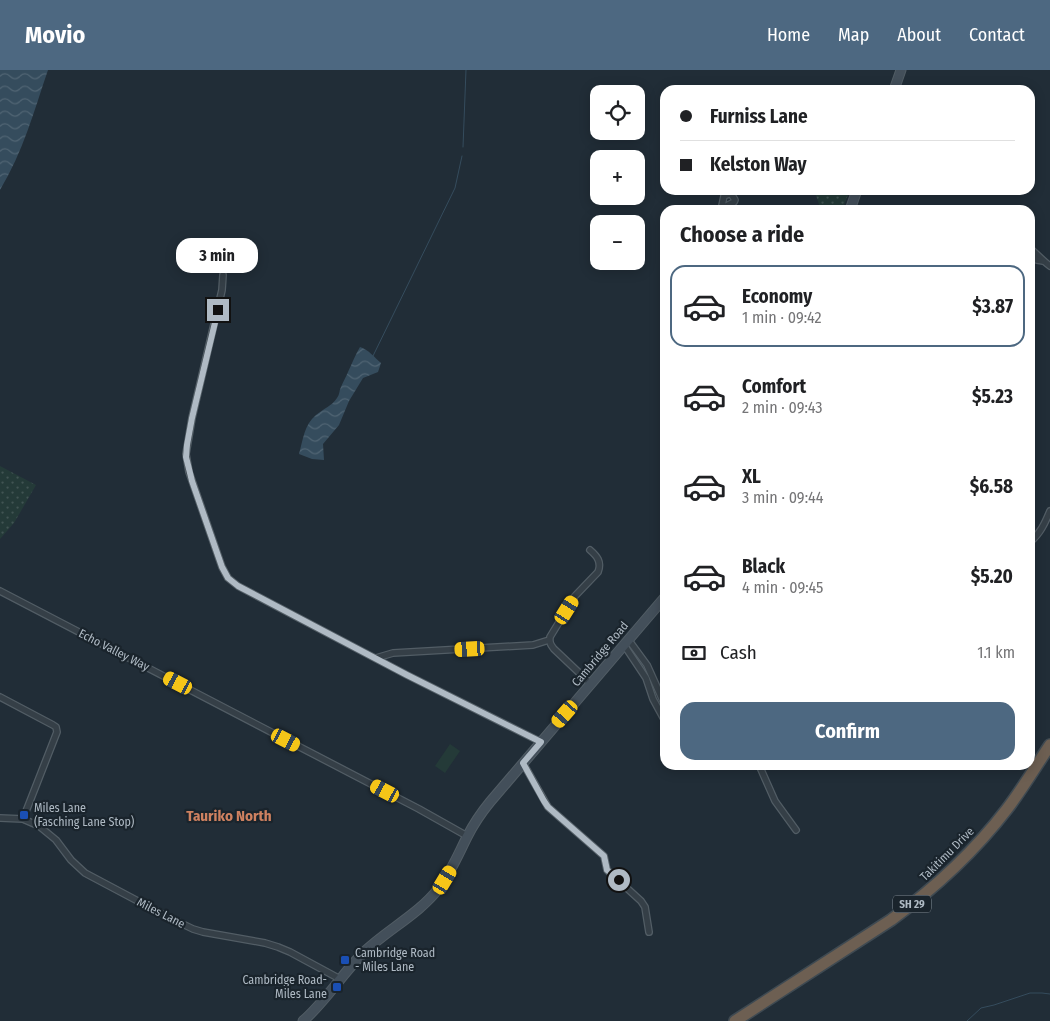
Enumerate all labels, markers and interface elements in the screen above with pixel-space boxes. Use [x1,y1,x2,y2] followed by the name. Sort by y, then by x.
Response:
[25,21,85,49] text: Movio
[767,24,810,46] text: Home
[838,24,869,46] text: Map
[897,24,941,46] text: About
[969,24,1025,46] text: Contact
[590,85,645,270] map controls
[590,85,645,140] button: locate
[710,105,808,128] text: Furniss Lane
[590,150,645,205] button: +
[710,153,807,176] text: Kelston Way
[590,215,645,270] button: −
[680,221,804,248] text: Choose a ride
[177,238,259,272] callout: 3 min
[199,246,235,265] text: 3 min
[682,284,727,329] icon: car
[742,285,812,308] text: Economy
[972,295,1013,318] text: $3.87
[207,299,229,321] route end
[742,308,822,327] text: 1 min · 09:42
[682,374,727,419] icon: car
[742,375,806,398] text: Comfort
[972,385,1013,408] text: $5.23
[742,398,823,417] text: 2 min · 09:43
[682,464,727,509] icon: car
[742,465,761,488] text: XL
[970,475,1013,498] text: $6.58
[742,488,823,507] text: 3 min · 09:44
[682,554,727,599] icon: car
[742,555,785,578] text: Black
[971,565,1013,588] text: $5.20
[742,578,823,597] text: 4 min · 09:45
[552,593,581,627] car
[569,619,631,689] street label: Cambridge Road
[76,626,152,674] street label: Echo Valley Way
[680,639,708,667] icon: cash
[454,641,485,657] car
[720,641,757,664] text: Cash
[977,643,1015,662] text: 1.1 km
[161,669,194,697] car
[549,698,580,730] car
[680,702,1015,760] button: Confirm
[269,727,302,753] car
[368,777,401,805] car
[34,801,135,829] place label: Miles Lane (Fasching Lane Stop)
[186,807,272,825] district label: Tauriko North
[18,809,30,821] marker: Miles Lane (Fasching Lane Stop)
[917,824,977,884] street label: Takitimu Drive
[430,863,459,897] car
[608,869,630,891] route start
[135,895,187,931] street label: Miles Lane
[893,896,931,912] road number: SH 29
[355,946,435,974] place label: Cambridge Road - Miles Lane
[339,954,351,966] marker: Cambridge Road - Miles Lane
[242,973,327,1001] place label: Cambridge Road- Miles Lane
[331,981,343,993] marker: Cambridge Road- Miles Lane

